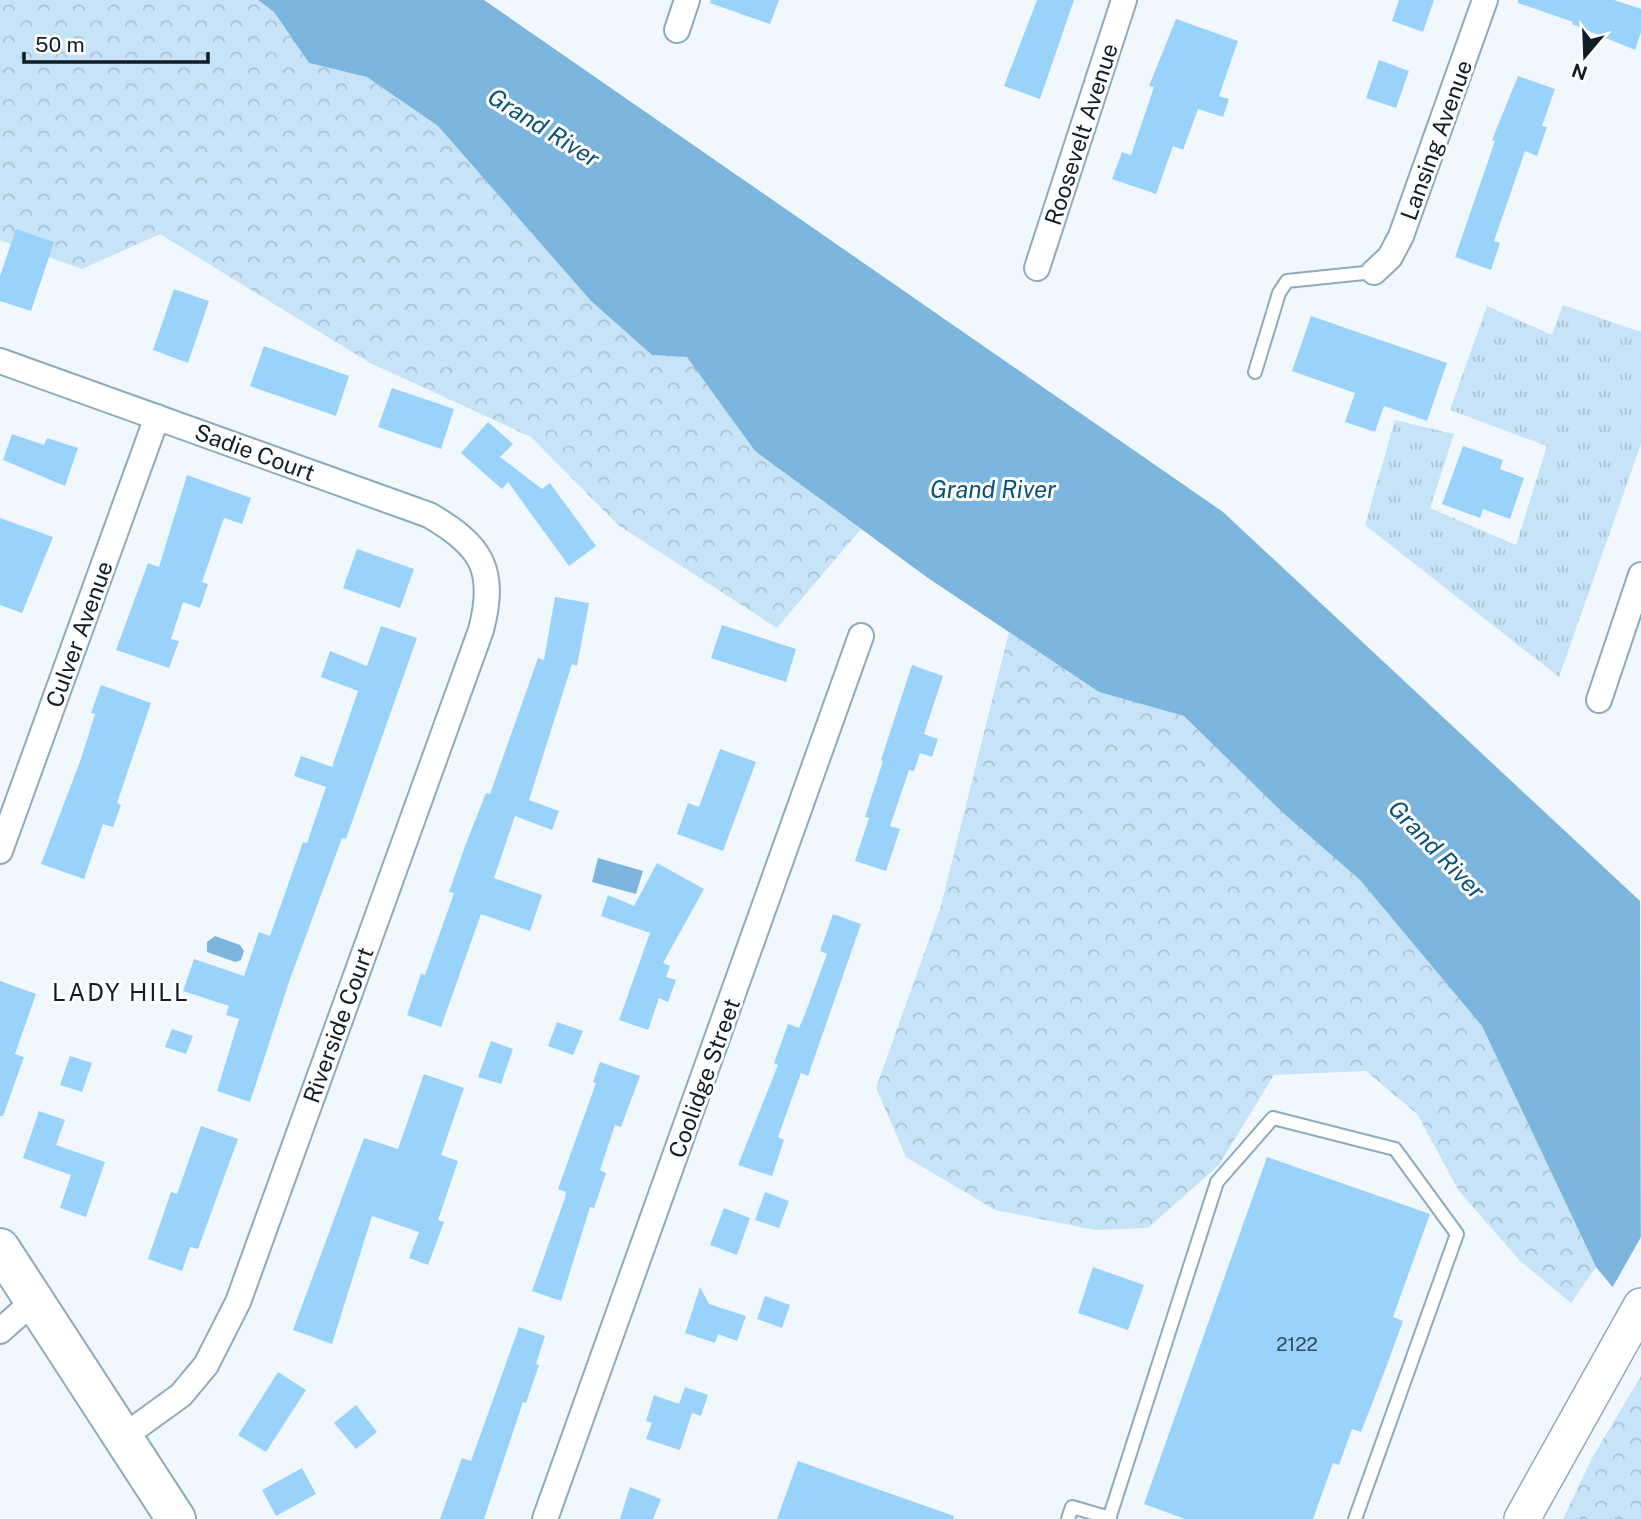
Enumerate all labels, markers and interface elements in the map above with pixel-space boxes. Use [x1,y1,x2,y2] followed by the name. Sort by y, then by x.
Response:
[24,21,208,65] scale bar
[1550,21,1620,91] north arrow
[35,32,85,57] text: 50 m
[1039,40,1123,228] street label: Roosevelt Avenue
[1395,56,1477,224] street label: Lansing Avenue
[1569,59,1590,85] text: N
[483,82,606,173] water label: Grand River
[191,418,319,486] street label: Sadie Court
[930,475,1057,503] water label: Grand River
[40,557,118,711] street label: Culver Avenue
[1383,794,1492,905] water label: Grand River
[297,943,379,1107] street label: Riverside Court
[52,978,190,1006] district label: LADY HILL
[663,995,745,1161] street label: Coolidge Street
[1276,1333,1318,1355] house number: 2122

